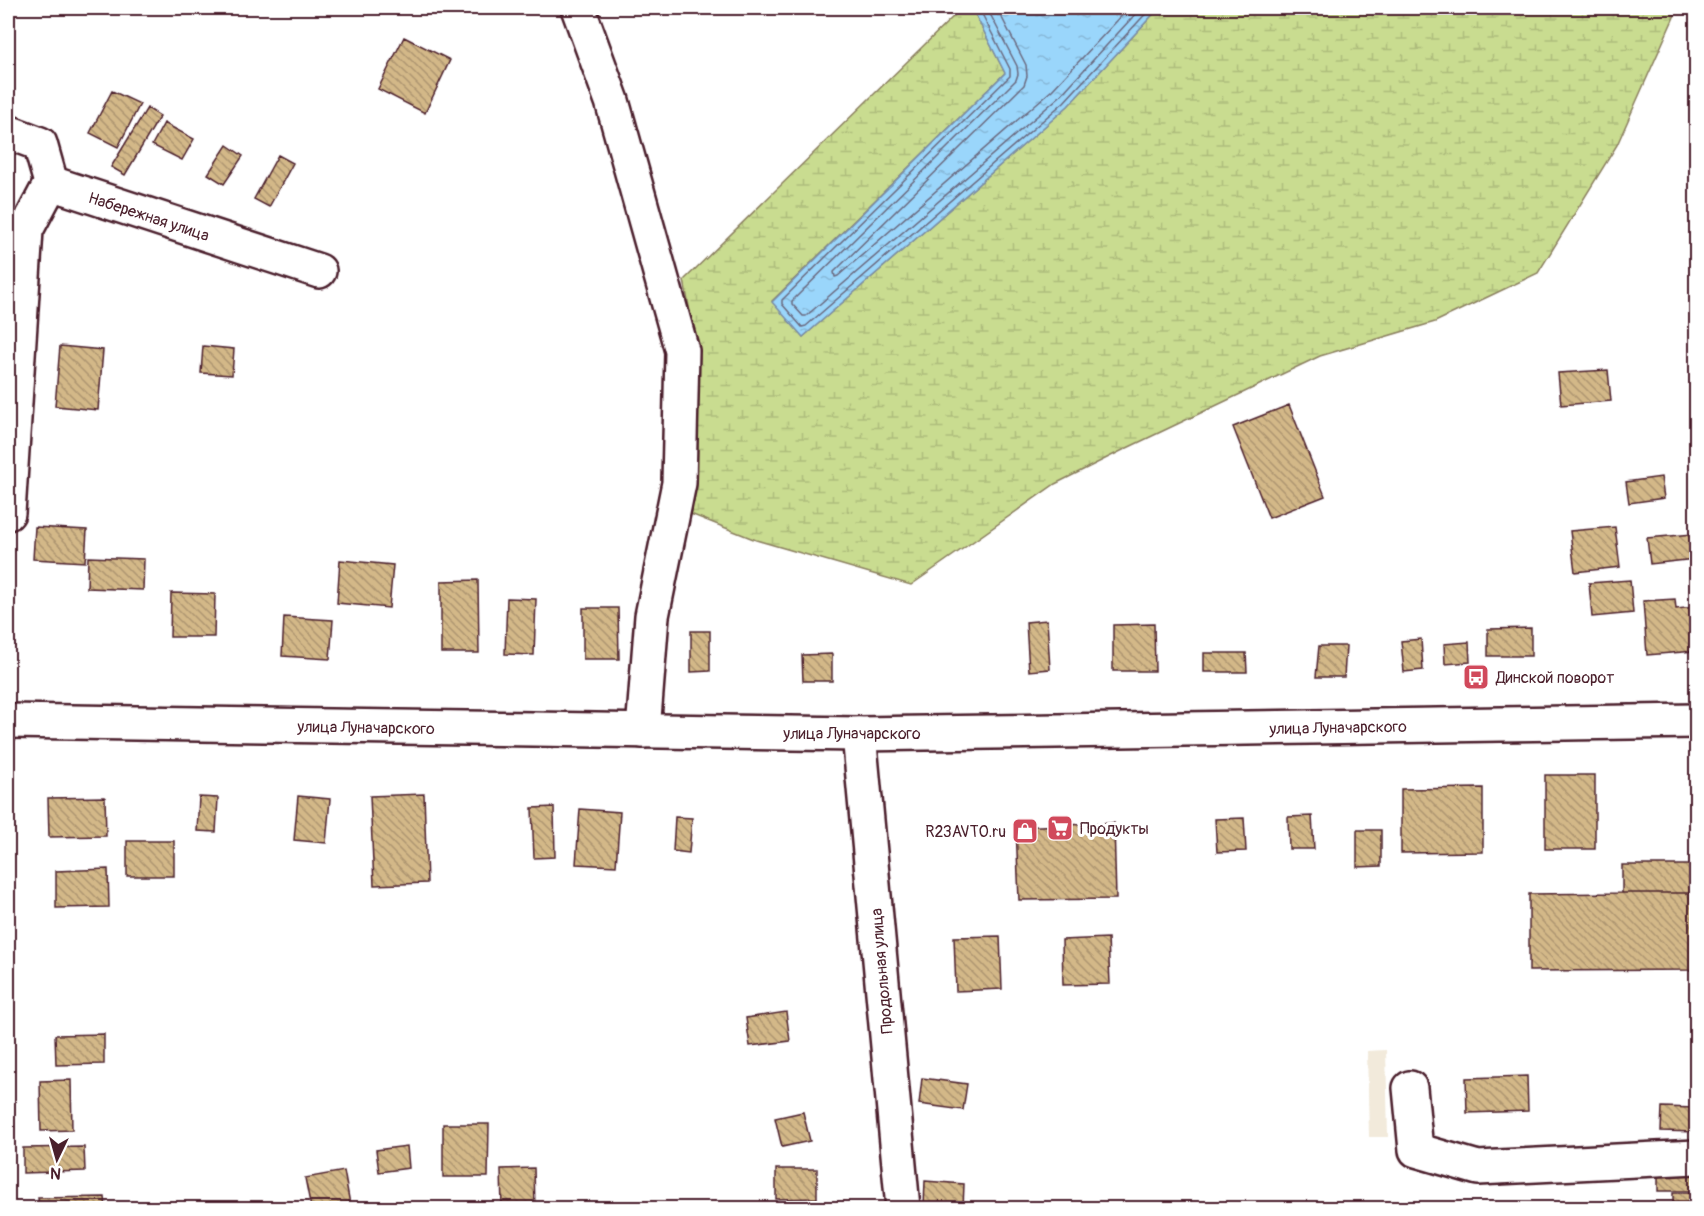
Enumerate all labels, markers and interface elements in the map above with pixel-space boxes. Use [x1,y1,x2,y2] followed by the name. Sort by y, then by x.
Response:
[86,188,212,246] street label: Набережная улица
[1461,662,1491,692] bus stop icon: Динской поворот
[1495,668,1614,688] place label: Динской поворот
[296,717,435,739] street label: улица Луначарского
[1268,717,1407,739] street label: улица Луначарского
[782,724,921,744] street label: улица Луначарского
[1045,813,1075,843] supermarket icon: Продукты
[1010,816,1040,846] shop icon: R23AVTO.ru
[1080,819,1149,839] place label: Продукты
[925,822,1006,842] place label: R23AVTO.ru
[867,907,897,1035] street label: Продольная улица
[27,1129,87,1189] north arrow
[49,1162,62,1183] text: N

